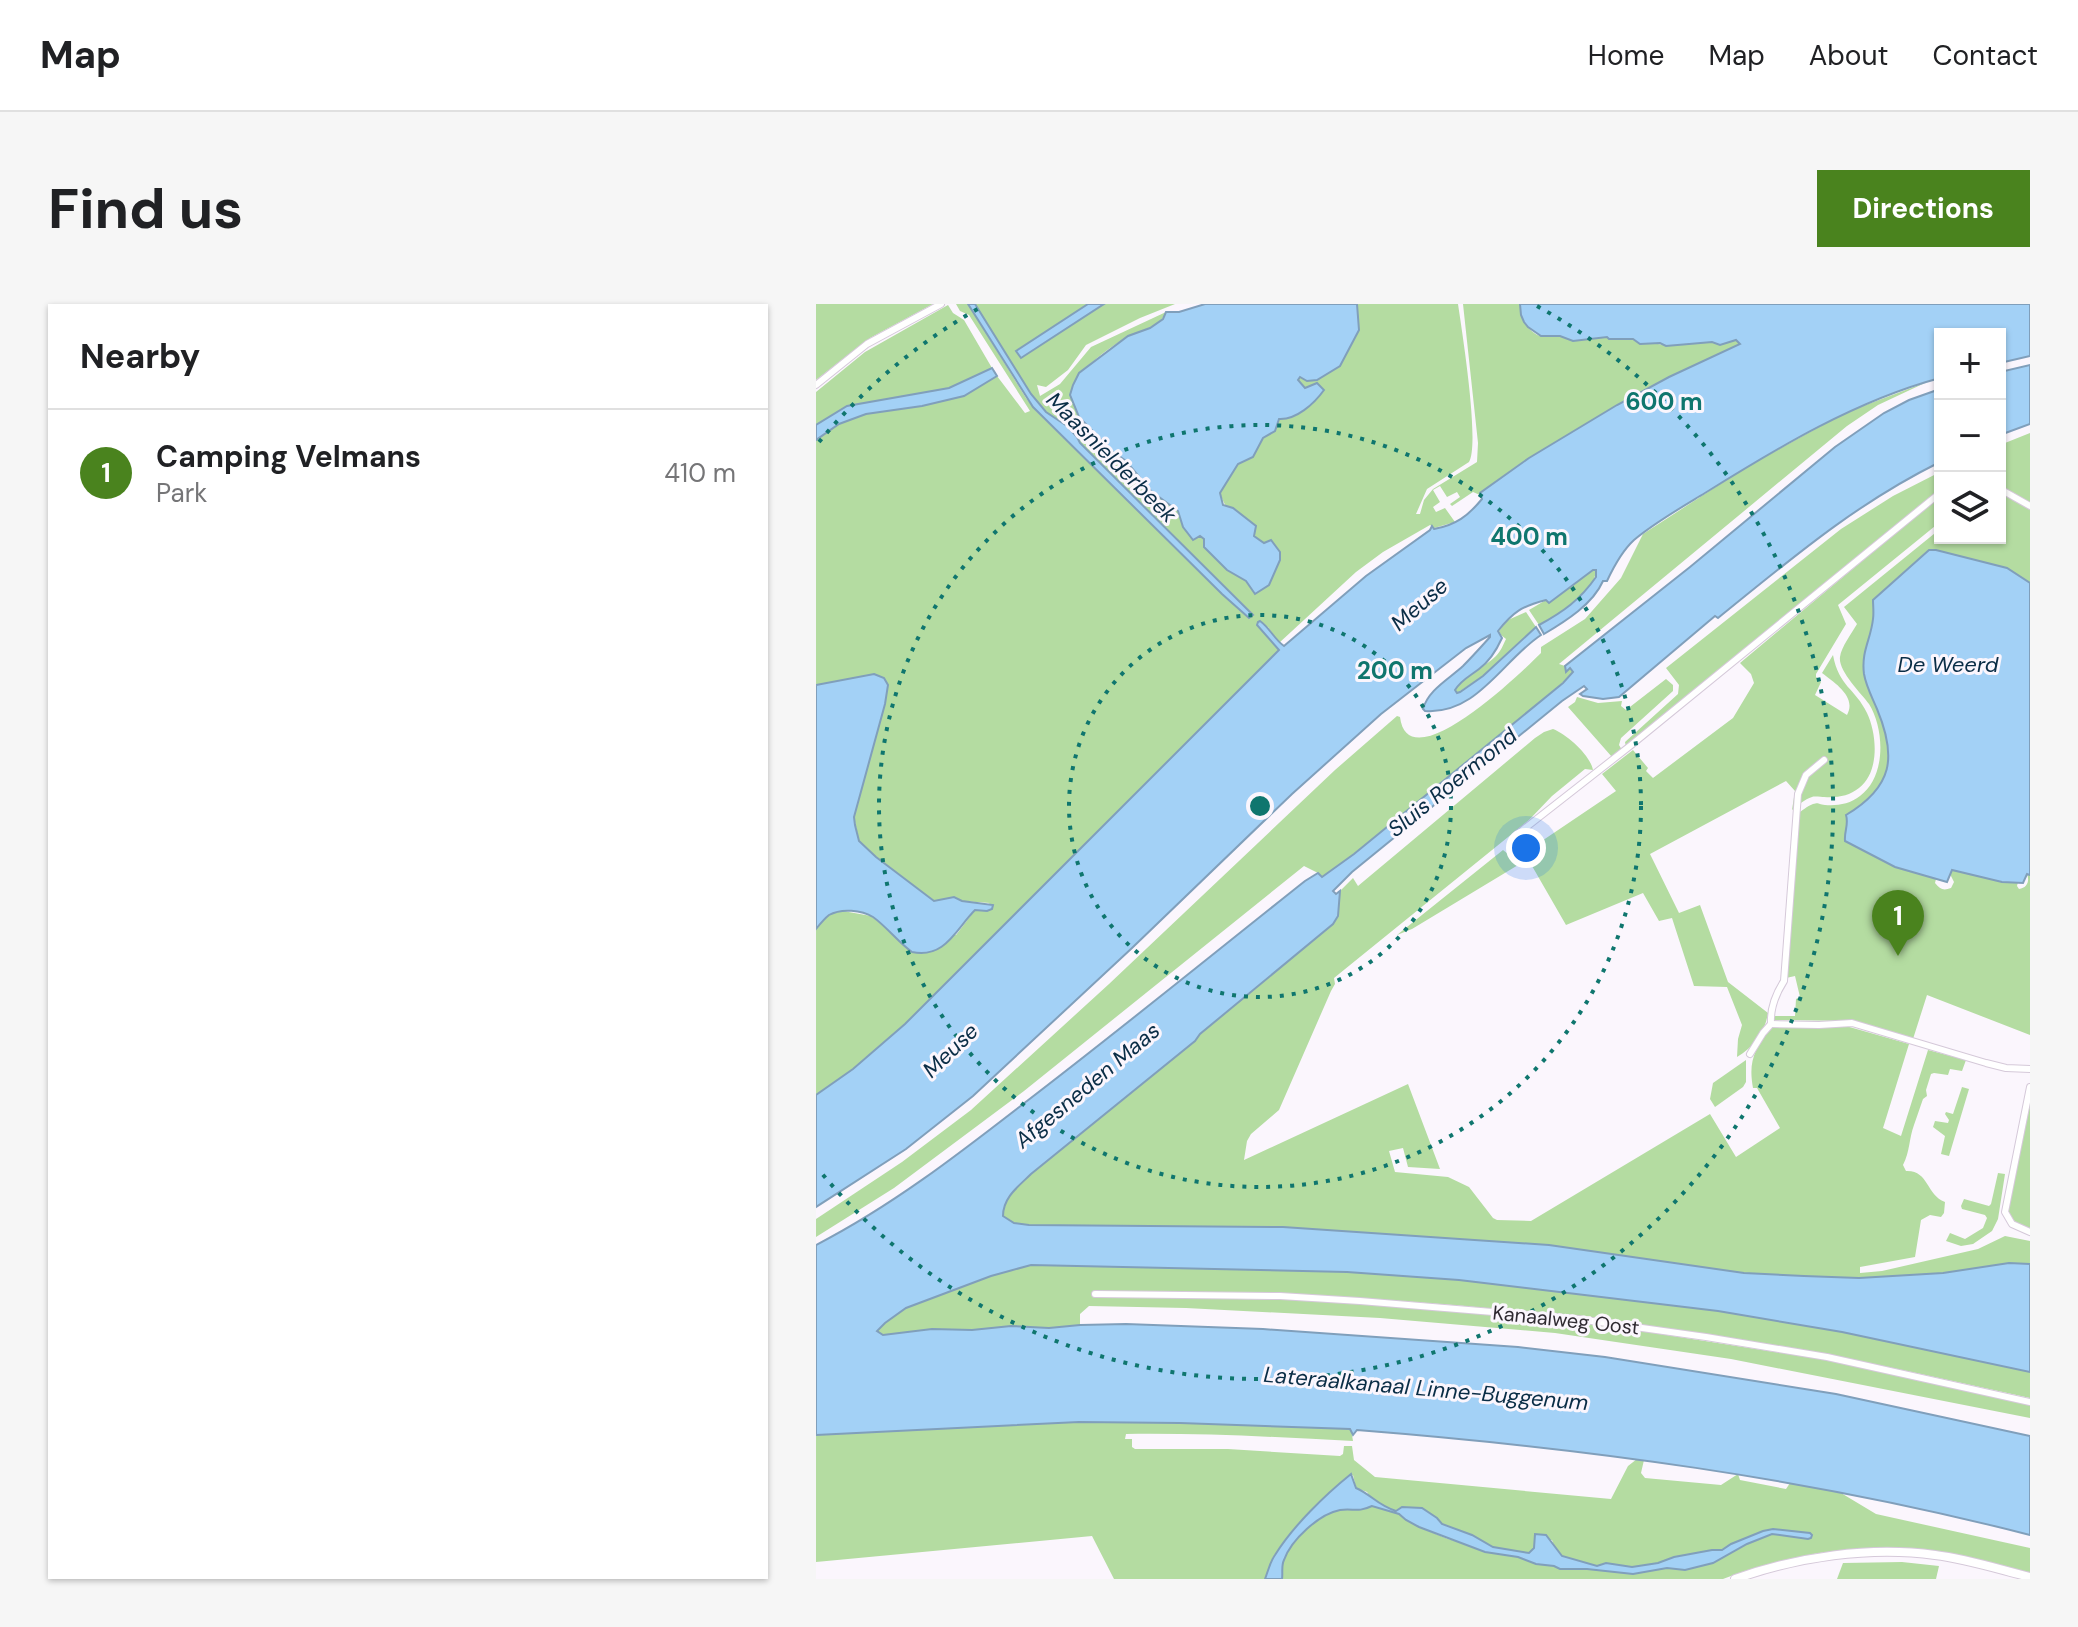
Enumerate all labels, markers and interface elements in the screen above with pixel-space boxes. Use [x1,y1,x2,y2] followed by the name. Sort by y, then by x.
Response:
[40,30,121,80] text: Map
[1588,37,1664,74] text: Home
[1708,37,1765,74] text: Map
[1809,37,1888,74] text: About
[1932,37,2038,74] text: Contact
[1817,170,2030,247] button: Directions
[48,172,243,245] text: Find us
[1934,328,2006,544] map controls
[1934,328,2006,400] button: +
[80,334,200,379] text: Nearby
[1040,386,1184,530] water label: Maasnielderbeek
[1625,386,1703,417] text: 600 m
[1934,400,2006,472] button: −
[156,437,421,476] text: Camping Velmans
[101,456,111,490] text: 1
[664,456,736,490] text: 410 m
[1934,472,2006,544] button: layers
[156,476,207,510] text: Park
[1490,521,1568,552] text: 400 m
[1385,571,1454,637] water label: Meuse
[1898,650,1999,679] water label: De Weerd
[1357,655,1433,686] text: 200 m
[1382,721,1523,844] water label: Sluis Roermond
[1246,792,1274,820] centre of rings
[1506,828,1546,868] your location
[1872,890,1924,956] pin: 1
[1008,1016,1166,1155] water label: Afgesneden Maas
[916,1017,984,1084] water label: Meuse
[1491,1299,1641,1341] street label: Kanaalweg Oost
[1262,1360,1590,1417] water label: Lateraalkanaal Linne-Buggenum

